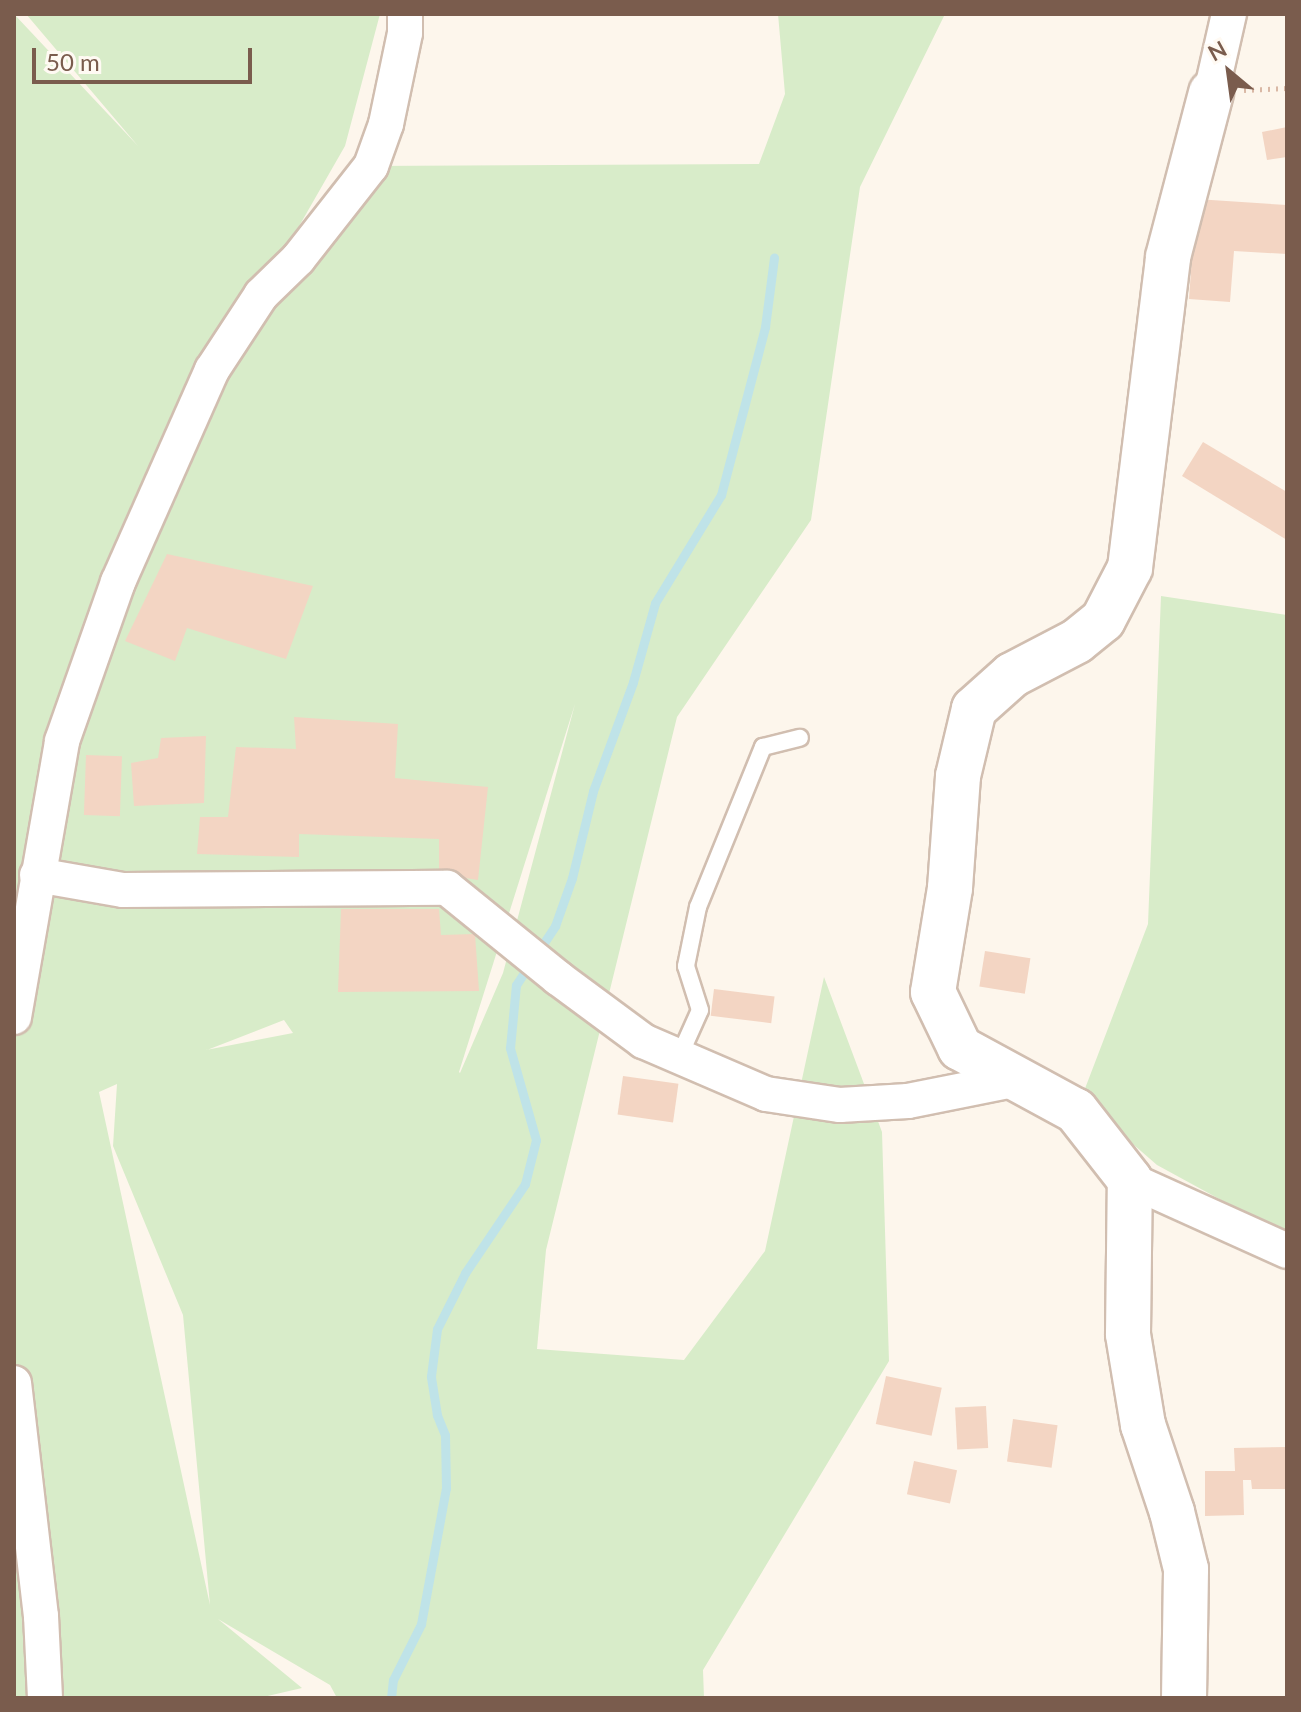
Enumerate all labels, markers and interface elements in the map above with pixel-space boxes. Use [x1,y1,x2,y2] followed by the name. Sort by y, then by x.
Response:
[36,32,256,82] scale bar
[1189,32,1269,112] north arrow
[1203,35,1231,66] text: N
[46,47,100,76] text: 50 m

